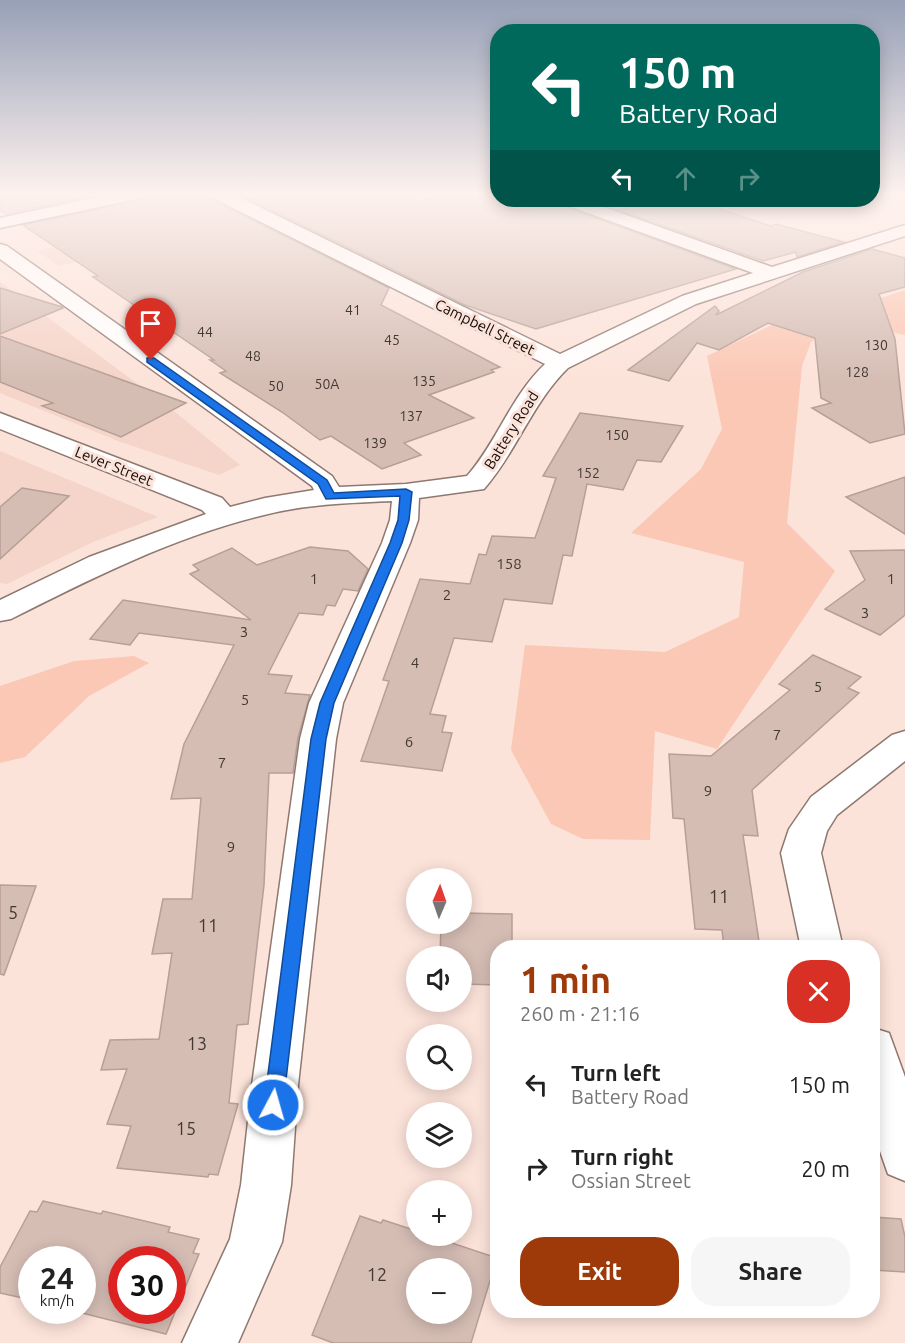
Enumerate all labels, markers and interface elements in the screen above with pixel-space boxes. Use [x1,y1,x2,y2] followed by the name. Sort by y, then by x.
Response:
[520,48,598,126] icon: left
[619,49,736,96] text: 150 m
[619,98,778,128] text: Battery Road
[606,162,639,195] icon: left
[669,162,702,195] icon: ahead
[732,162,765,195] icon: right
[432,295,538,359] street label: Campbell Street
[125,298,176,360] pin
[345,302,361,318] house number: 41
[134,307,167,340] icon: arrive
[197,324,213,340] house number: 44
[384,332,400,348] house number: 45
[864,337,888,353] house number: 130
[245,348,261,364] house number: 48
[845,364,869,380] house number: 128
[412,373,436,389] house number: 135
[315,376,339,392] house number: 50A
[268,378,284,394] house number: 50
[480,388,542,472] street label: Battery Road
[399,408,423,424] house number: 137
[605,427,629,443] house number: 150
[363,435,387,451] house number: 139
[73,443,156,489] street label: Lever Street
[576,465,600,481] house number: 152
[496,555,522,572] house number: 158
[310,570,318,587] house number: 1
[887,570,895,587] house number: 1
[443,586,451,603] house number: 2
[861,604,869,621] house number: 3
[240,623,248,640] house number: 3
[411,654,419,671] house number: 4
[814,678,822,695] house number: 5
[241,691,249,708] house number: 5
[773,726,781,743] house number: 7
[405,733,413,750] house number: 6
[218,754,226,771] house number: 7
[704,782,712,799] house number: 9
[227,838,235,855] house number: 9
[406,868,472,934] north arrow
[406,868,472,1324] map controls
[709,886,729,906] house number: 11
[8,902,18,922] house number: 5
[198,915,218,935] house number: 11
[406,946,472,1012] button: sound
[520,959,611,1000] text: 1 min
[787,960,850,1023] button: close
[520,1002,640,1025] text: 260 m · 21:16
[406,1024,472,1090] button: search
[187,1033,207,1053] house number: 13
[571,1060,661,1085] text: Turn left
[520,1068,553,1101] icon: left
[789,1072,850,1097] text: 150 m
[241,1073,305,1137] position arrow
[571,1085,689,1108] text: Battery Road
[406,1102,472,1168] button: layers
[176,1118,196,1138] house number: 15
[571,1144,673,1169] text: Turn right
[520,1152,553,1185] icon: right
[801,1156,850,1181] text: 20 m
[571,1169,691,1192] text: Ossian Street
[406,1180,472,1246] button: +
[520,1237,679,1306] button: Exit
[691,1237,850,1306] button: Share
[108,1246,186,1324] speed limit sign: 30
[406,1258,472,1324] button: −
[40,1261,74,1295] text: 24
[367,1264,387,1284] house number: 12
[40,1292,74,1309] text: km/h

